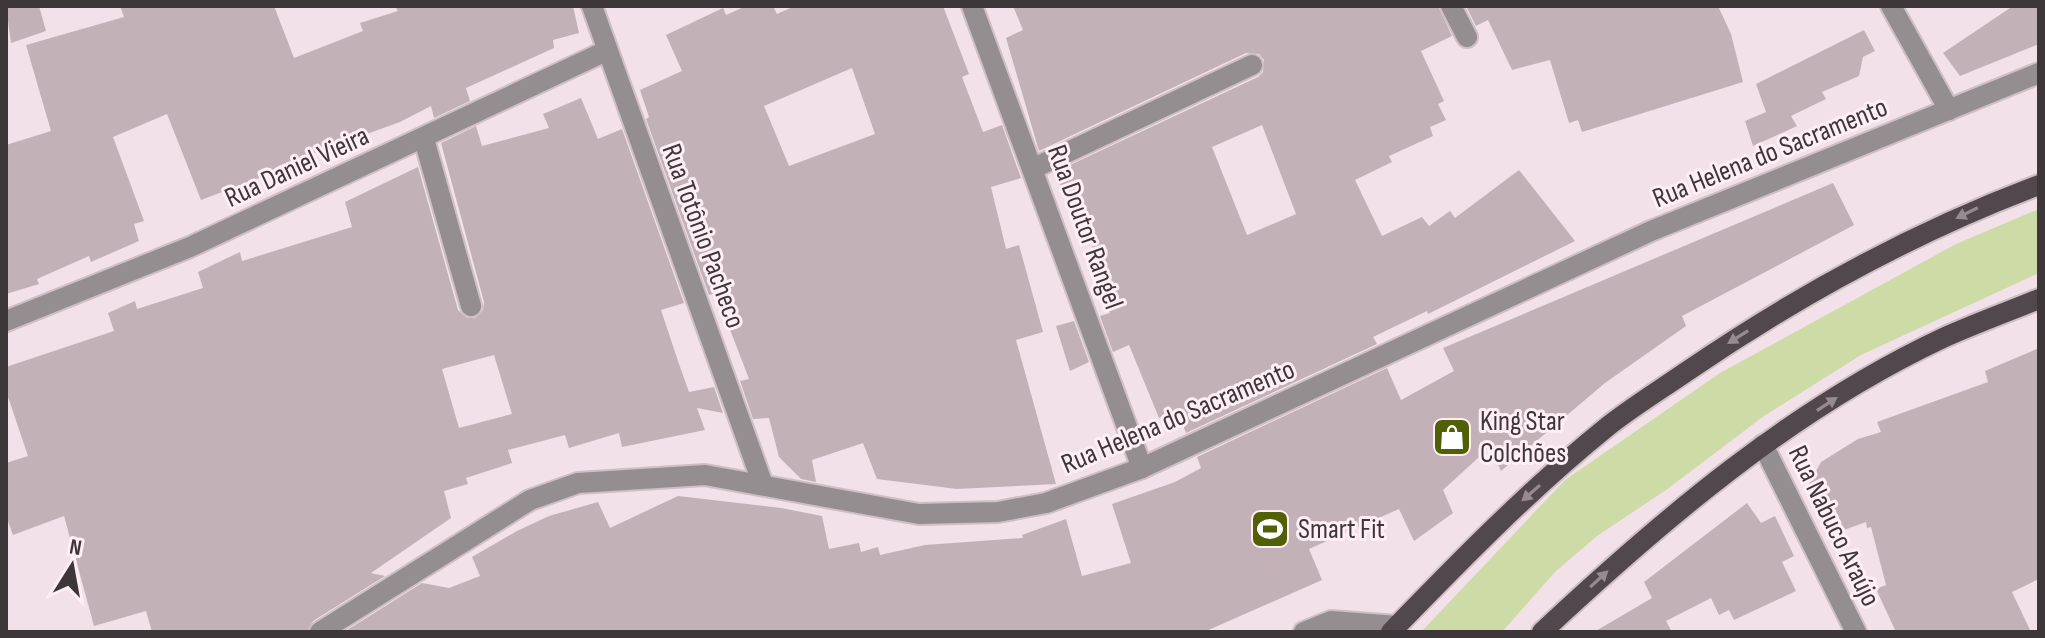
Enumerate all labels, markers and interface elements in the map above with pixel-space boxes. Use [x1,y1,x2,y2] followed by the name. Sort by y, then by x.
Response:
[1648,91,1892,215] street label: Rua Helena do Sacramento
[220,119,374,215] street label: Rua Daniel Vieira
[654,139,752,333] street label: Rua Totônio Pacheco
[1040,140,1130,314] street label: Rua Doutor Rangel
[1955,206,1978,220] one-way arrow
[1727,330,1749,344] one-way arrow
[1056,353,1300,481] street label: Rua Helena do Sacramento
[1817,396,1838,411] one-way arrow
[1480,405,1566,470] place label: King Star Colchões
[1431,416,1473,458] shop icon: King Star Colchões
[1781,440,1887,612] street label: Rua Nabuco Araújo
[1521,484,1541,501] one-way arrow
[1249,508,1291,550] sports icon: Smart Fit
[1298,513,1385,546] place label: Smart Fit
[32,526,112,606] north arrow
[67,533,84,562] text: N
[1590,570,1609,588] one-way arrow

